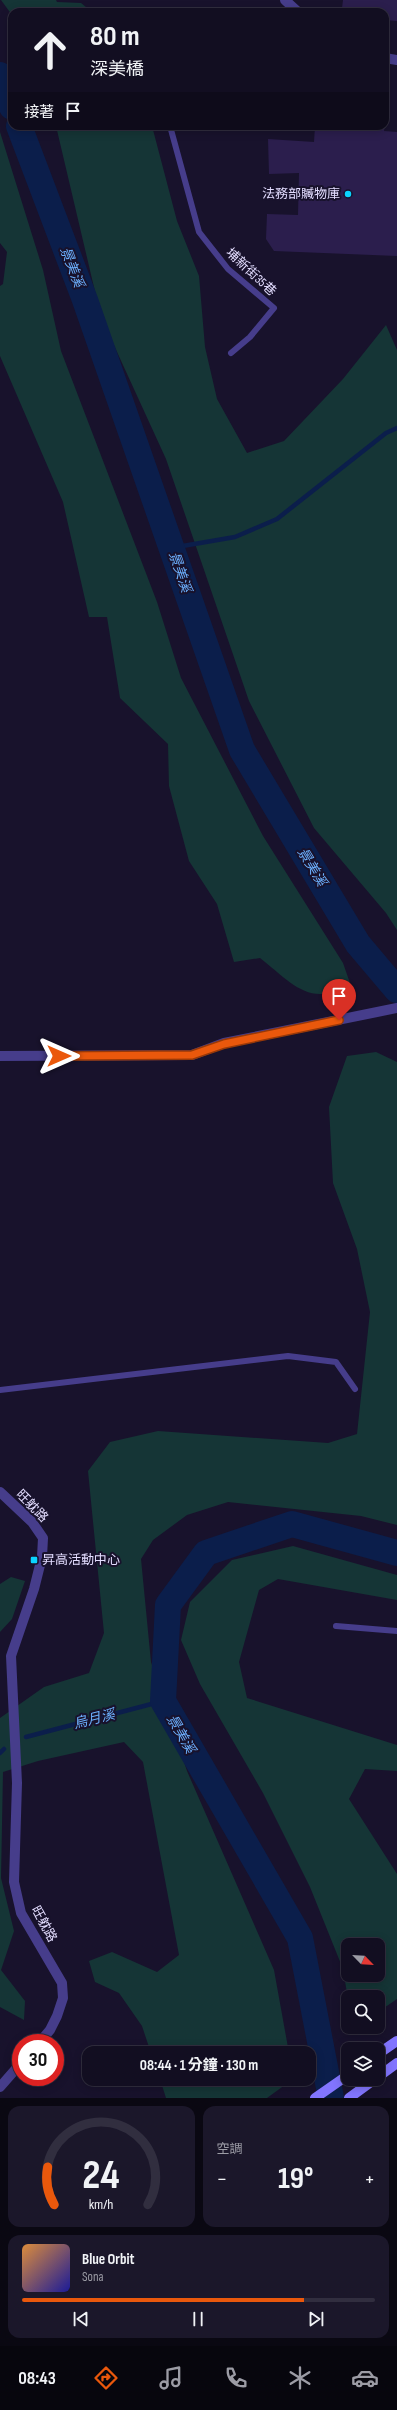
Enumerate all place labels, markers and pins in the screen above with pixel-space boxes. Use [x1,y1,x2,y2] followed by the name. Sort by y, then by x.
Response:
[262,186,340,202] place label: 法務部贓物庫
[343,189,353,199] marker: 法務部贓物庫
[322,979,356,1020] pin
[42,1552,120,1568] place label: 昇高活動中心
[29,1555,39,1565] marker: 昇高活動中心

